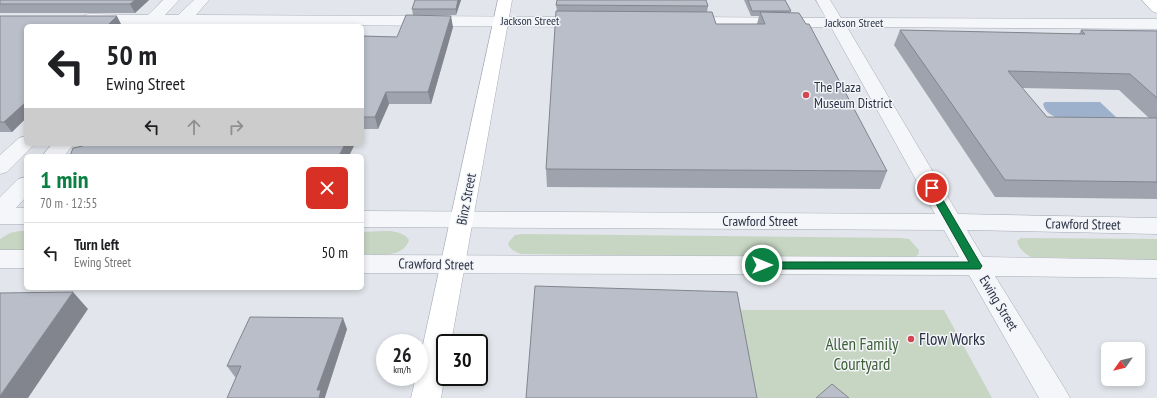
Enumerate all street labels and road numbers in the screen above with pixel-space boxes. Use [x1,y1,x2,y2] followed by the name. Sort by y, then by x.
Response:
[500,13,560,28] street label: Jackson Street
[824,15,884,30] street label: Jackson Street
[452,171,480,226] street label: Binz Street
[722,212,798,230] street label: Crawford Street
[1045,214,1121,234] street label: Crawford Street
[398,254,474,274] street label: Crawford Street
[975,272,1023,334] street label: Ewing Street

